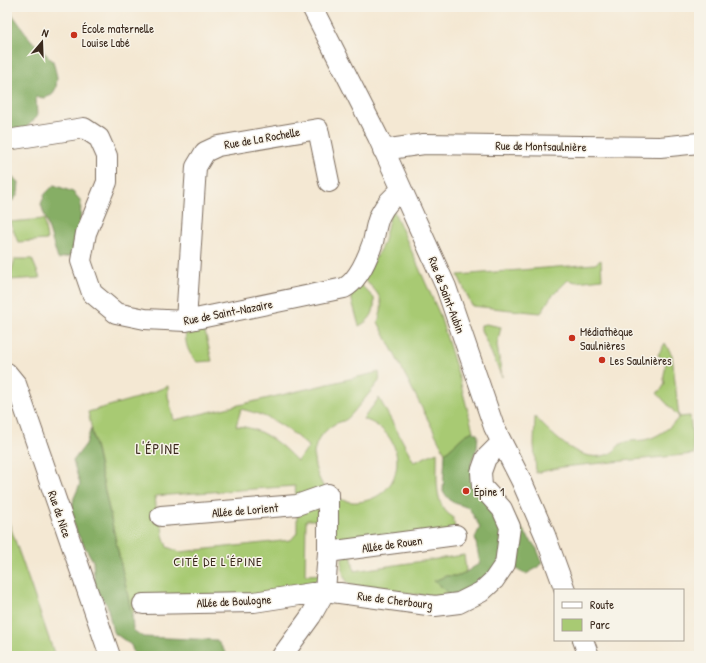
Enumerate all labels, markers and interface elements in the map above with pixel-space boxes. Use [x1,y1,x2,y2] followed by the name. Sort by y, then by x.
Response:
[82,20,154,51] place label: École maternelle Louise Labé
[22,22,62,62] north arrow
[40,25,50,40] text: N
[69,30,79,40] marker: École maternelle Louise Labé
[223,123,301,153] street label: Rue de La Rochelle
[495,137,587,155] street label: Rue de Montsaulnière
[425,254,469,336] street label: Rue de Saint-Aubin
[182,295,274,329] street label: Rue de Saint-Nazaire
[580,323,633,354] place label: Médiathèque Saulnières
[567,333,577,343] marker: Médiathèque Saulnières
[610,352,672,369] place label: Les Saulnières
[597,355,607,365] marker: Les Saulnières
[136,439,180,458] district label: L'ÉPINE
[474,483,504,500] place label: Épine 1
[461,486,471,496] marker: Épine 1
[44,488,76,540] street label: Rue de Nice
[211,499,280,521] street label: Allée de Lorient
[361,531,423,557] street label: Allée de Rouen
[173,552,263,570] district label: CITÉ DE L'ÉPINE
[356,587,434,613] street label: Rue de Cherbourg
[554,589,684,641] legend
[196,591,272,611] street label: Allée de Boulogne
[590,596,614,613] text: Route
[590,616,610,633] text: Parc

